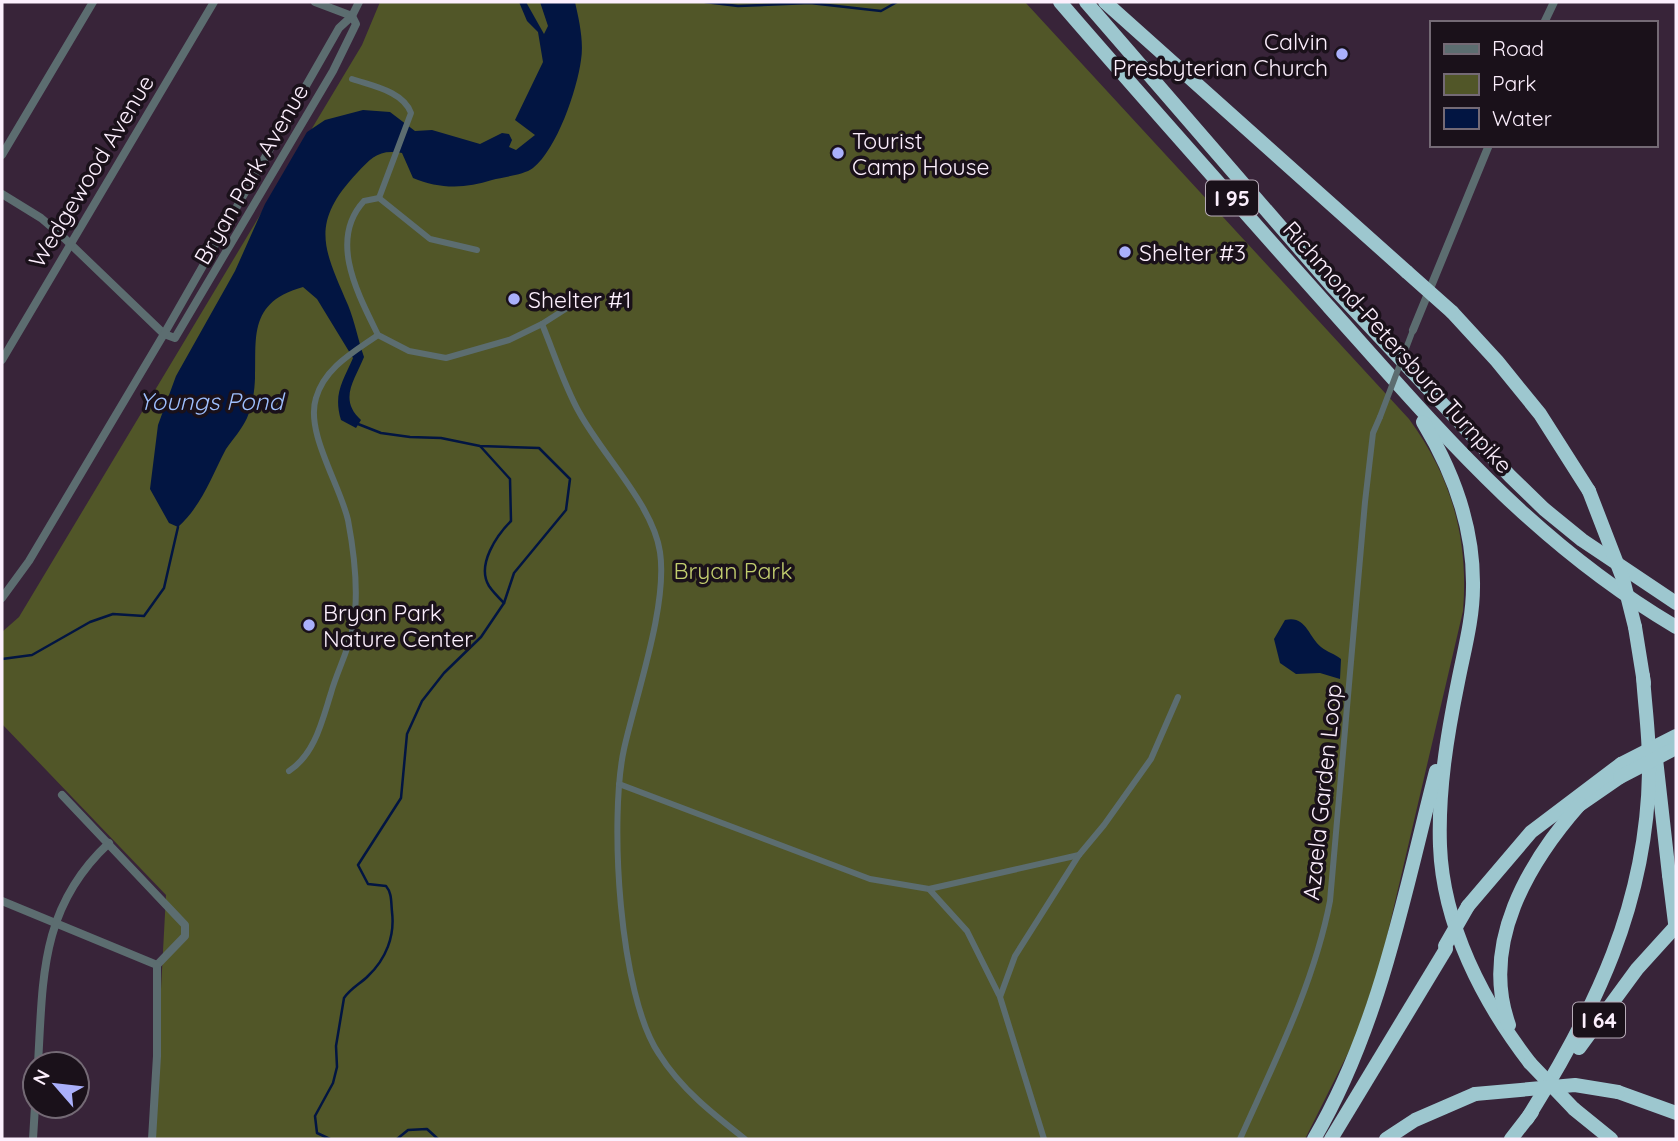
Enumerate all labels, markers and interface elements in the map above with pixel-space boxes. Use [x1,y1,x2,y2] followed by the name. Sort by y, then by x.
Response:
[1430,21,1657,147] legend
[1113,27,1328,82] place label: Calvin Presbyterian Church
[1492,35,1544,61] text: Road
[1334,46,1350,62] marker: Calvin Presbyterian Church
[22,69,160,273] street label: Wedgewood Avenue
[1492,70,1536,96] text: Park
[187,78,315,270] street label: Bryan Park Avenue
[1492,105,1552,131] text: Water
[852,126,989,181] place label: Tourist Camp House
[830,145,846,161] marker: Tourist Camp House
[1206,180,1258,216] road number: I 95
[1277,215,1519,479] street label: Richmond-Petersburg Turnpike
[1139,238,1246,267] place label: Shelter #3
[1117,244,1133,260] marker: Shelter #3
[528,285,632,314] place label: Shelter #1
[506,291,522,307] marker: Shelter #1
[139,386,286,416] water label: Youngs Pond
[673,556,793,585] park label: Bryan Park
[323,598,473,653] place label: Bryan Park Nature Center
[301,617,317,633] marker: Bryan Park Nature Center
[1296,682,1348,902] street label: Azaela Garden Loop
[1573,1002,1625,1038] road number: I 64
[21,1050,91,1120] north arrow
[27,1065,55,1089] text: N

